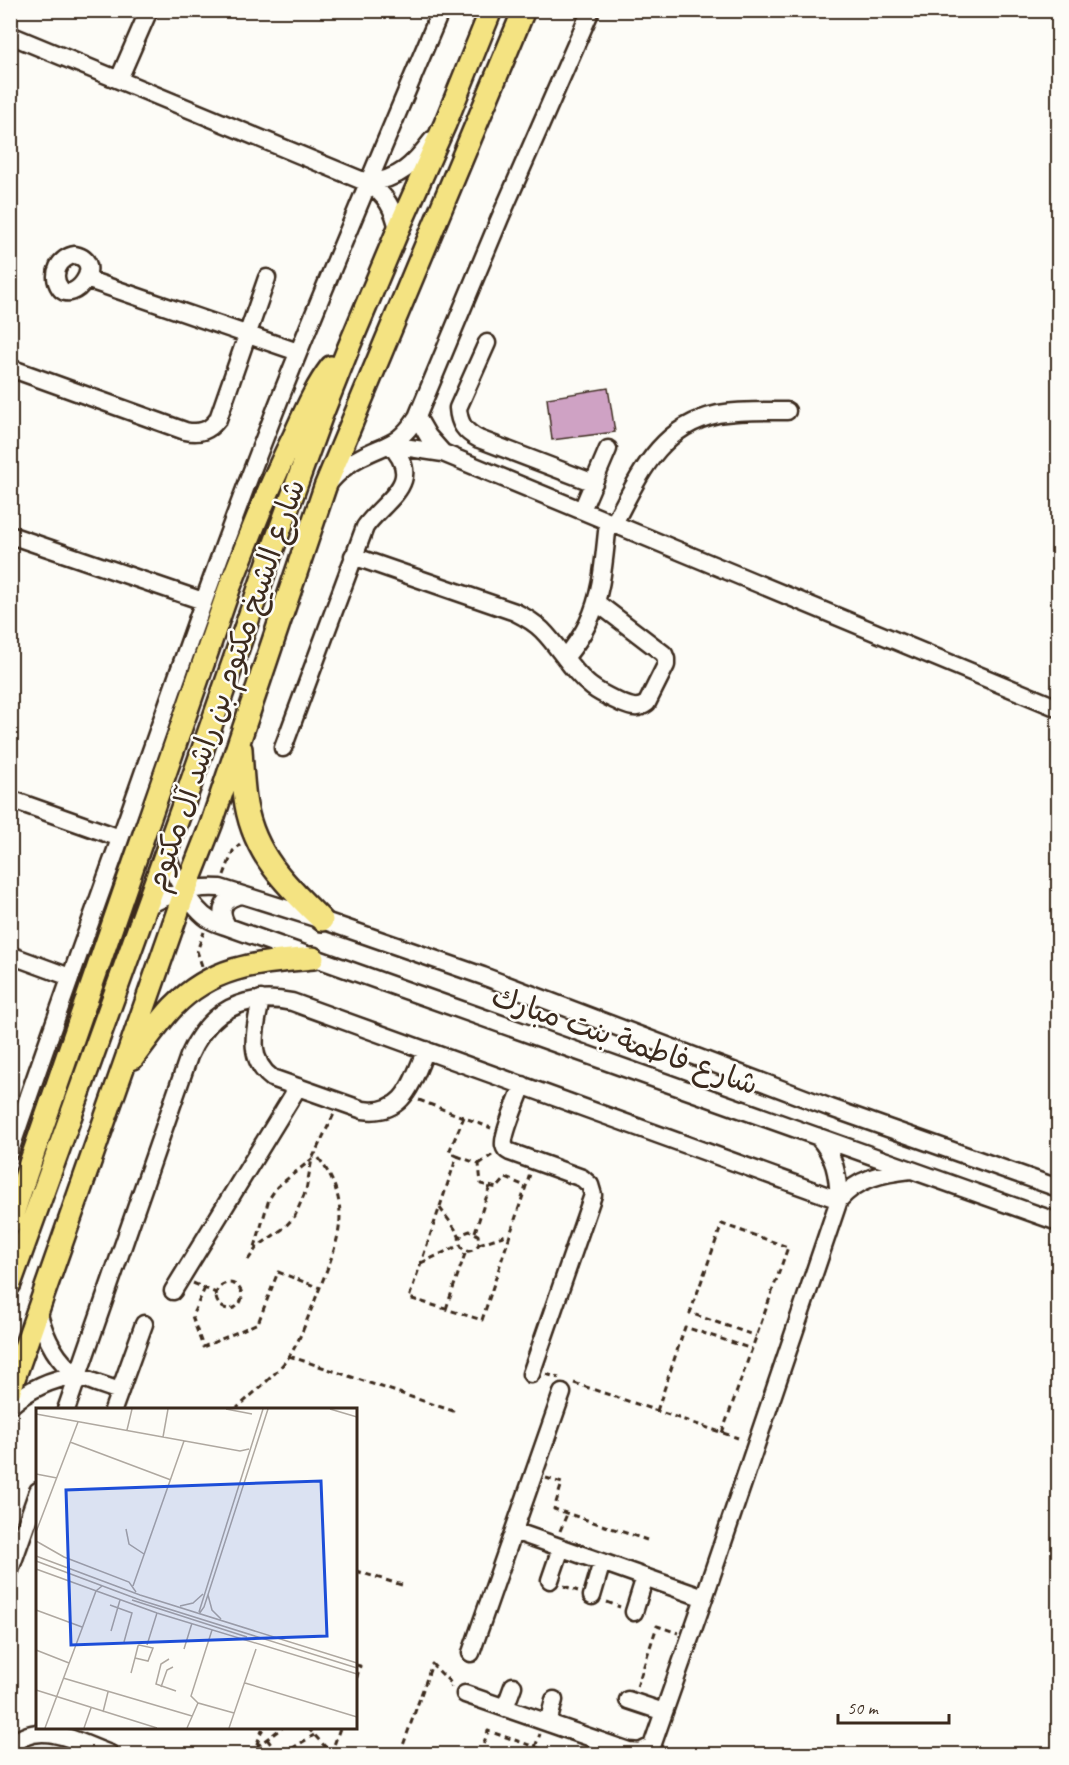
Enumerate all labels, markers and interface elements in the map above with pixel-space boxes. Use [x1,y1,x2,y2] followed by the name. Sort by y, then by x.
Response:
[137,474,317,897] street label: شارع الشيخ مكتوم بن راشد آل مكتوم
[486,977,763,1105] street label: شارع فاطمة بنت مبارك
[36,1408,357,1729] inset map
[838,1687,949,1725] scale bar
[847,1697,880,1719] text: 50 m

